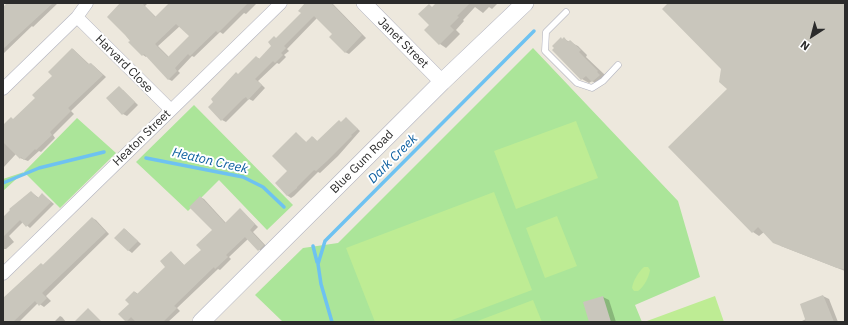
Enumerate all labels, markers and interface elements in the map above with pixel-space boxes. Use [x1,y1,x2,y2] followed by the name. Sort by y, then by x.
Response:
[375,15,431,71] street label: Janet Street
[792,16,832,56] north arrow
[92,32,156,96] street label: Harvard Close
[798,38,812,54] text: N
[110,107,174,169] street label: Heaton Street
[327,127,397,197] street label: Blue Gum Road
[365,131,421,187] water label: Dark Creek
[171,145,249,177] water label: Heaton Creek

